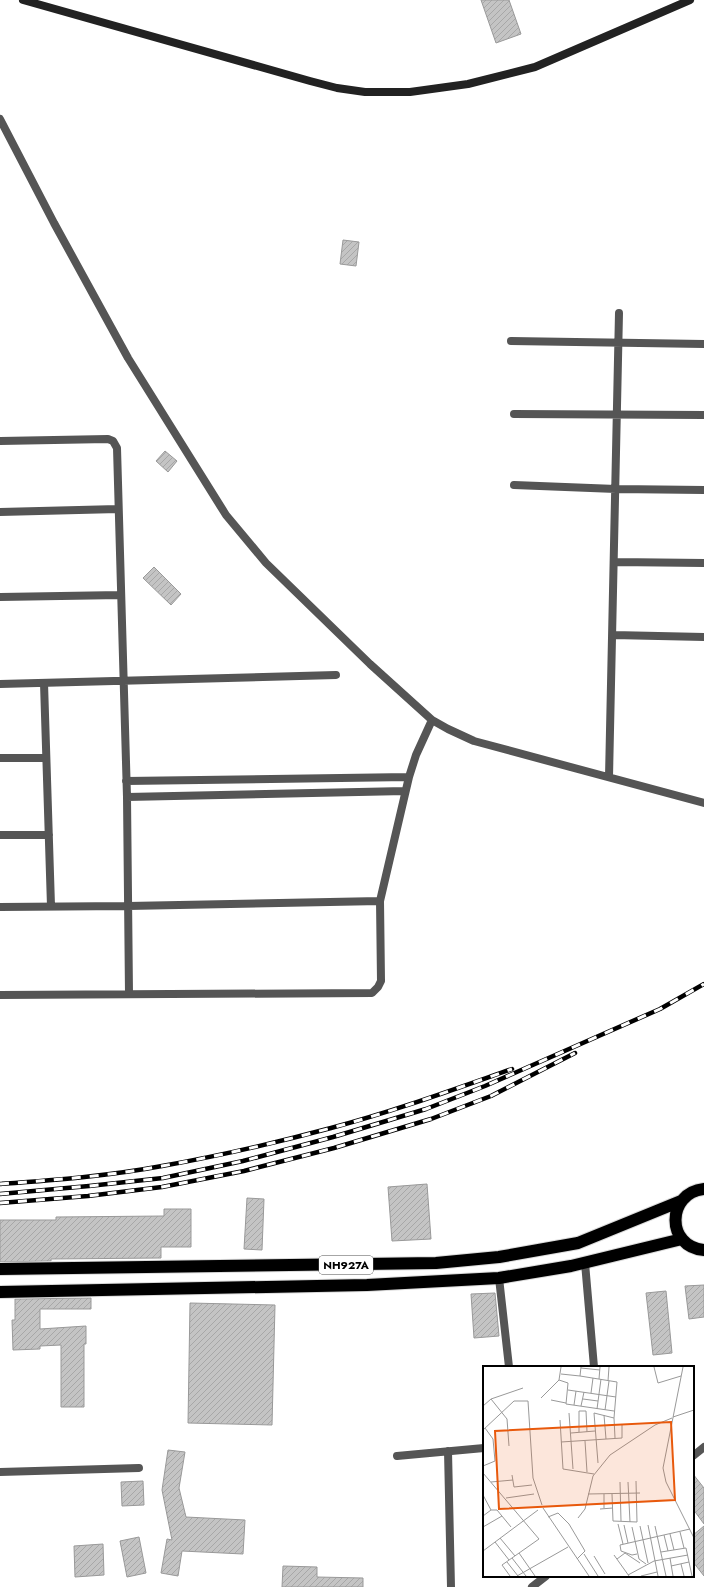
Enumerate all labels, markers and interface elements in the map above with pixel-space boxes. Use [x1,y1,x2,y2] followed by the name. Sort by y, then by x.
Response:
[319,1256,373,1274] road number: NH927A
[483,1366,694,1577] inset map

